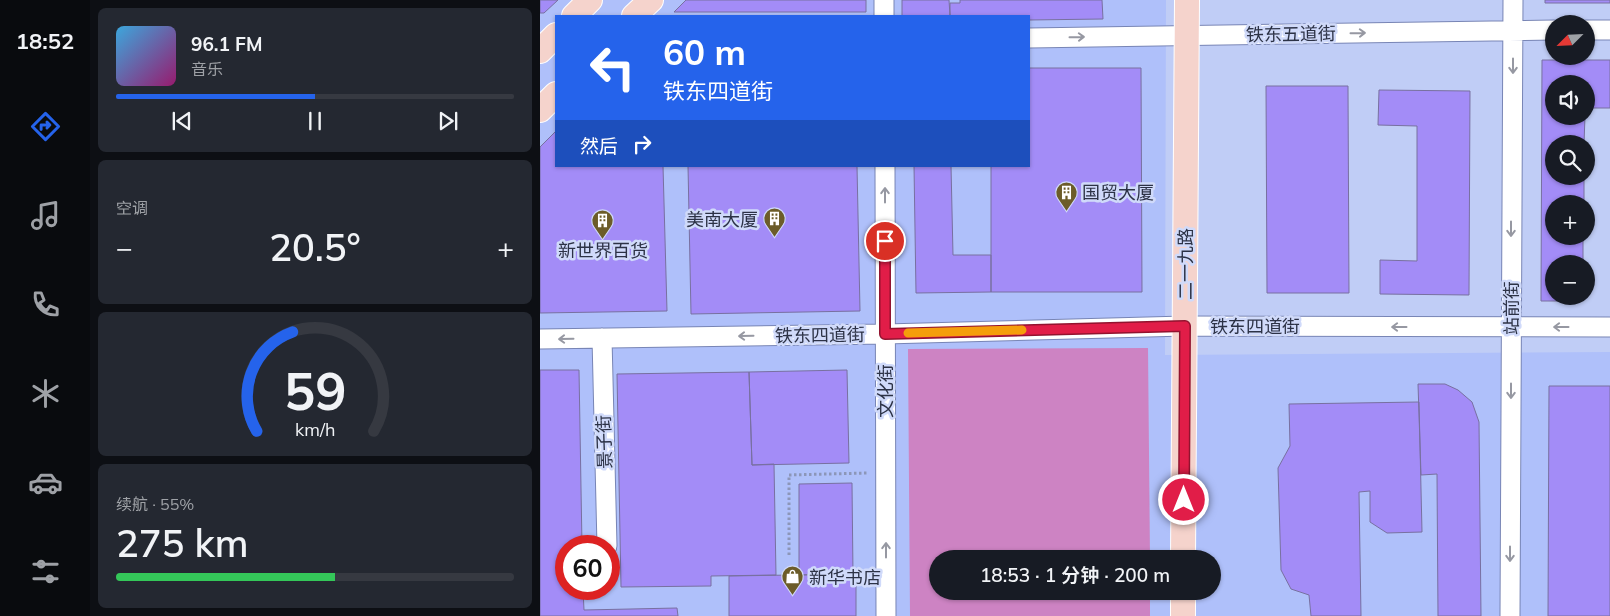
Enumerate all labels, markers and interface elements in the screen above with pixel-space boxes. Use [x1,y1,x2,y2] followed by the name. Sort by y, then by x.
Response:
[1545,15,1595,65] north arrow
[1545,15,1595,305] map controls
[1246,22,1336,46] street label: 铁东五道街
[16,27,74,55] text: 18:52
[1350,28,1366,37] one-way arrow
[663,30,746,74] text: 60 m
[191,32,263,56] text: 96.1 FM
[1069,32,1085,42] one-way arrow
[580,35,645,100] icon: left
[1508,58,1518,74] one-way arrow
[191,59,223,79] text: 音乐
[1545,75,1595,125] button: sound
[663,77,773,105] text: 铁东四道街
[168,107,196,135] icon: previous
[301,107,329,135] icon: pause
[434,107,462,135] icon: next
[28,109,63,144] icon: directions
[628,130,656,158] icon: right
[580,134,618,158] text: 然后
[1545,135,1595,185] button: search
[1054,180,1078,211] building icon: 国贸大厦
[1082,181,1154,204] place label: 国贸大厦
[880,187,890,204] one-way arrow
[1545,195,1595,245] button: +
[28,198,63,233] icon: music
[116,198,148,218] text: 空调
[762,207,786,238] building icon: 美南大厦
[591,208,615,239] building icon: 新世界百货
[686,208,758,231] place label: 美南大厦
[864,220,906,262] pin
[1507,220,1516,236] one-way arrow
[269,223,361,271] text: 20.5°
[871,227,899,255] icon: arrive
[1174,228,1197,300] street label: 二一九路
[116,230,133,265] text: −
[497,230,514,265] text: +
[558,239,648,262] place label: 新世界百货
[1545,255,1595,305] button: −
[1500,281,1523,335] street label: 站前街
[28,287,63,322] icon: phone
[1210,315,1300,338] street label: 铁东四道街
[1391,322,1408,332] one-way arrow
[1554,322,1570,332] one-way arrow
[775,323,865,347] street label: 铁东四道街
[739,331,755,341] one-way arrow
[559,334,575,344] one-way arrow
[284,358,346,423] text: 59
[874,364,897,418] street label: 文化街
[28,376,63,411] icon: climate
[1506,383,1515,399] one-way arrow
[592,415,616,469] street label: 景子街
[295,418,335,440] text: km/h
[28,465,63,500] icon: car
[1157,473,1209,525] position arrow
[116,494,194,514] text: 续航 · 55%
[116,519,249,567] text: 275 km
[555,535,620,600] speed limit sign: 60
[881,542,891,558] one-way arrow
[1505,545,1515,561] one-way arrow
[28,554,63,589] icon: filters
[980,563,1170,587] text: 18:53 · 1 分钟 · 200 m
[781,565,805,596] shop icon: 新华书店
[809,566,881,589] place label: 新华书店

